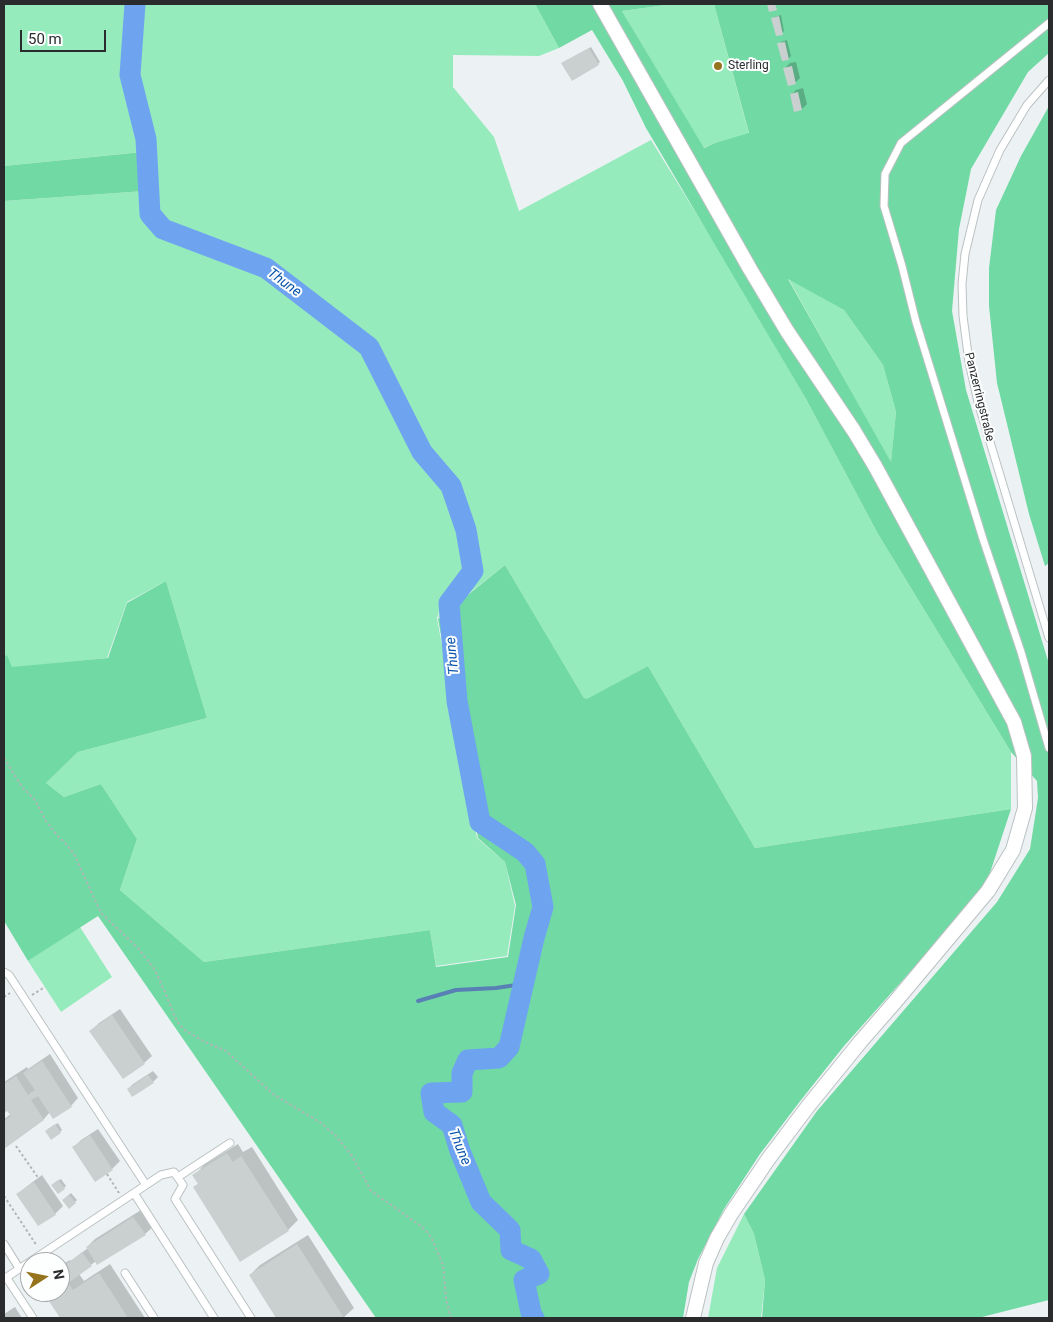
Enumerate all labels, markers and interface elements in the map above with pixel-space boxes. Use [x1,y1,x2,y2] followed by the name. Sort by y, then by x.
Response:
[22,20,109,52] scale bar
[28,30,62,48] text: 50 m
[728,59,769,73] place label: Sterling
[712,60,724,72] marker: Sterling
[264,265,304,301] water label: Thune
[961,351,997,443] street label: Panzerringstraße
[443,636,463,676] water label: Thune
[444,1126,474,1168] water label: Thune
[20,1252,70,1302] north arrow
[50,1268,68,1281] text: N

